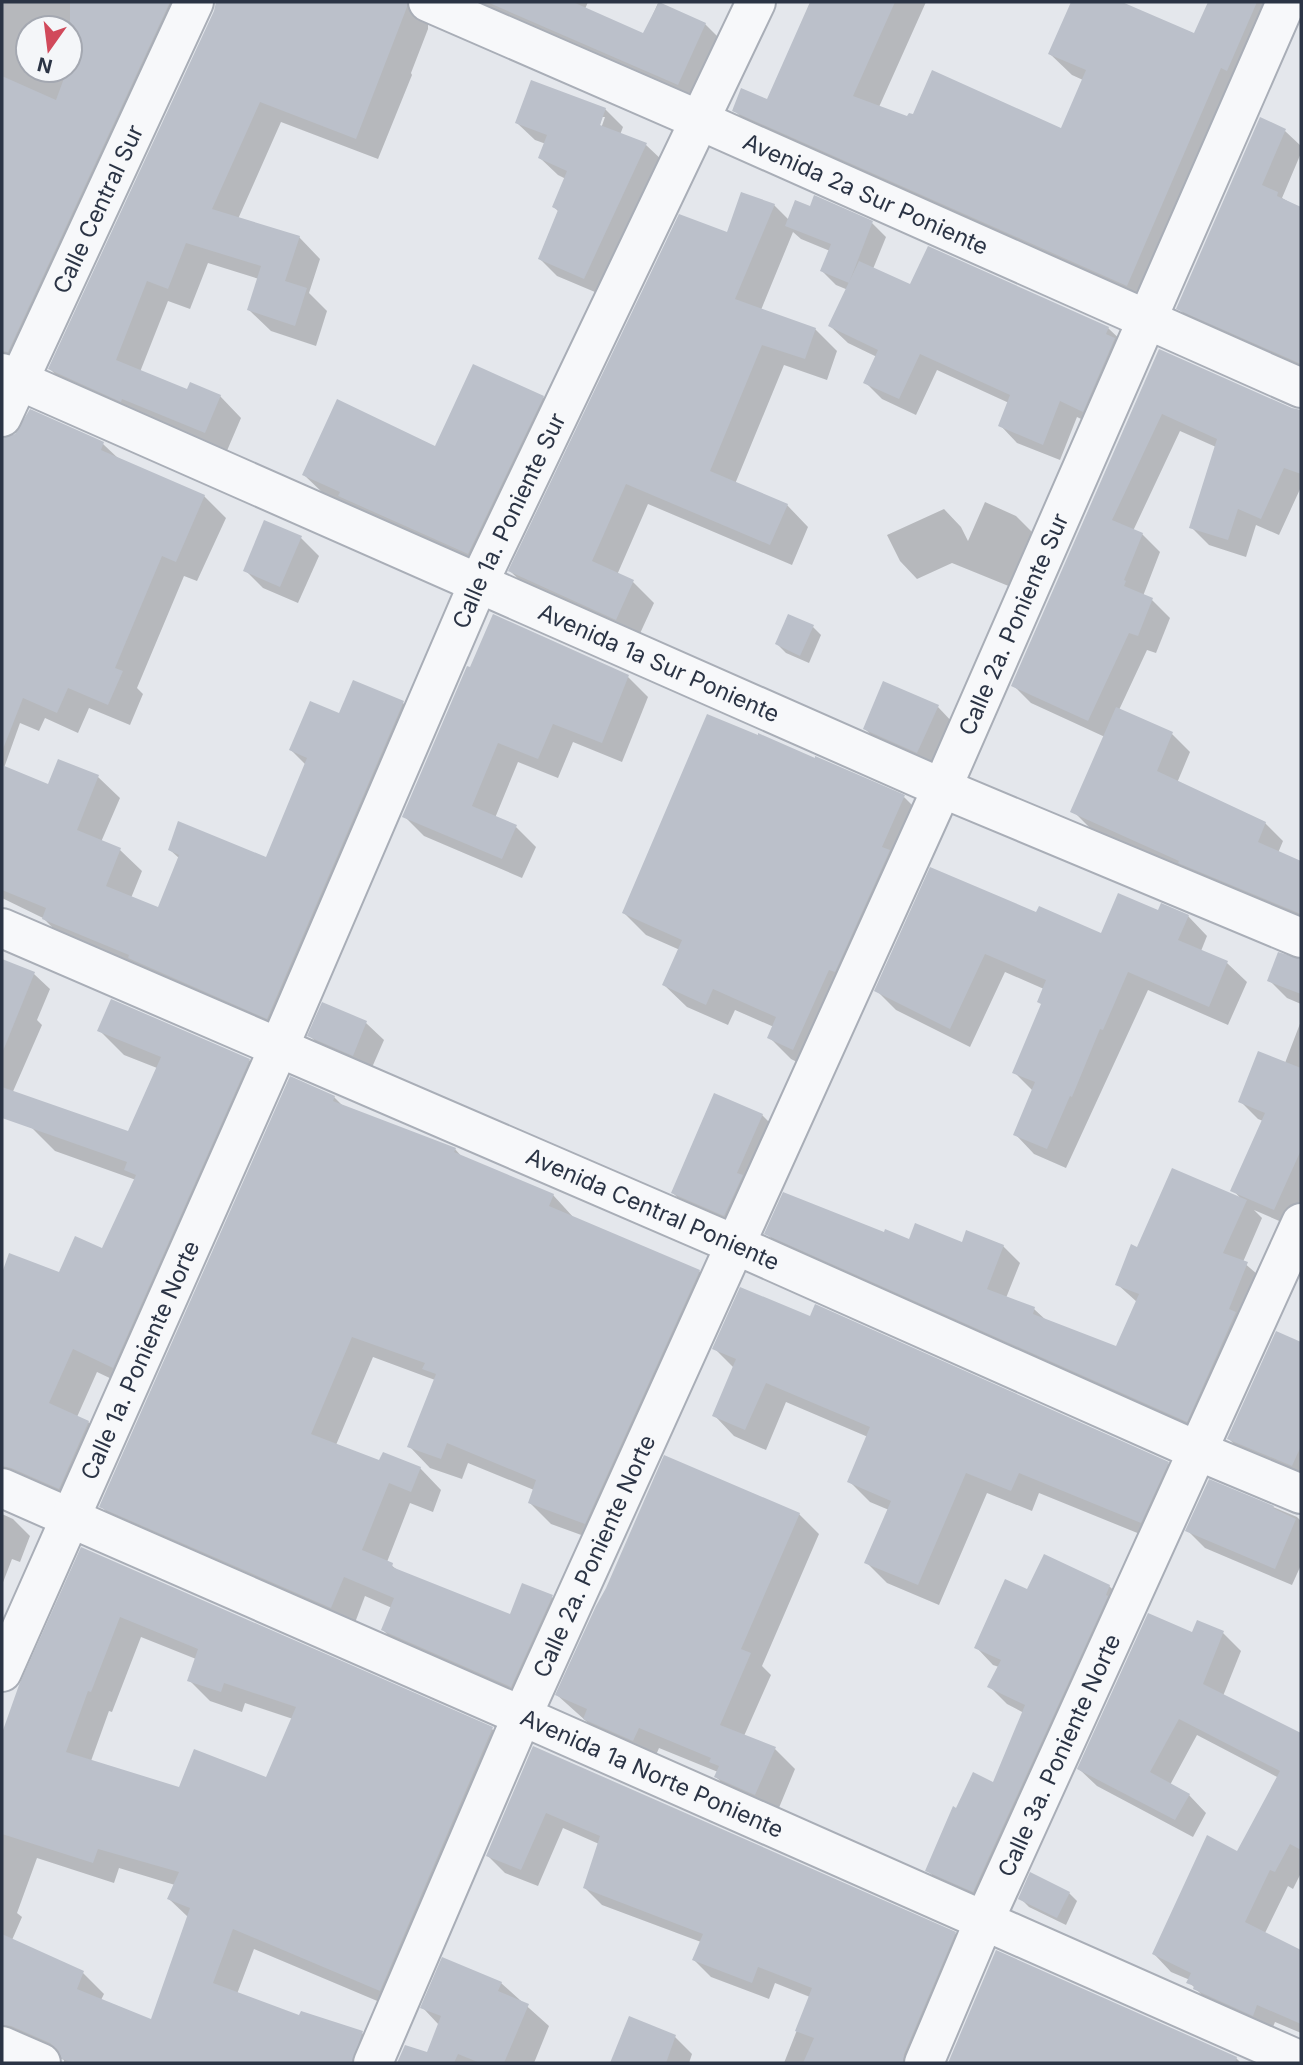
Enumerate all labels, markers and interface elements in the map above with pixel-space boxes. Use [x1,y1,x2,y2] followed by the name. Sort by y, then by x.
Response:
[14,14,84,84] north arrow
[35,52,55,78] text: N
[47,120,149,298] street label: Calle Central Sur
[739,127,992,261] street label: Avenida 2a Sur Poniente
[447,408,572,633] street label: Calle 1a. Poniente Sur
[953,509,1075,740] street label: Calle 2a. Poniente Sur
[534,598,784,728] street label: Avenida 1a Sur Poniente
[522,1142,784,1277] street label: Avenida Central Poniente
[75,1236,205,1484] street label: Calle 1a. Poniente Norte
[527,1430,661,1682] street label: Calle 2a. Poniente Norte
[992,1630,1126,1881] street label: Calle 3a. Poniente Norte
[516,1703,788,1844] street label: Avenida 1a Norte Poniente

